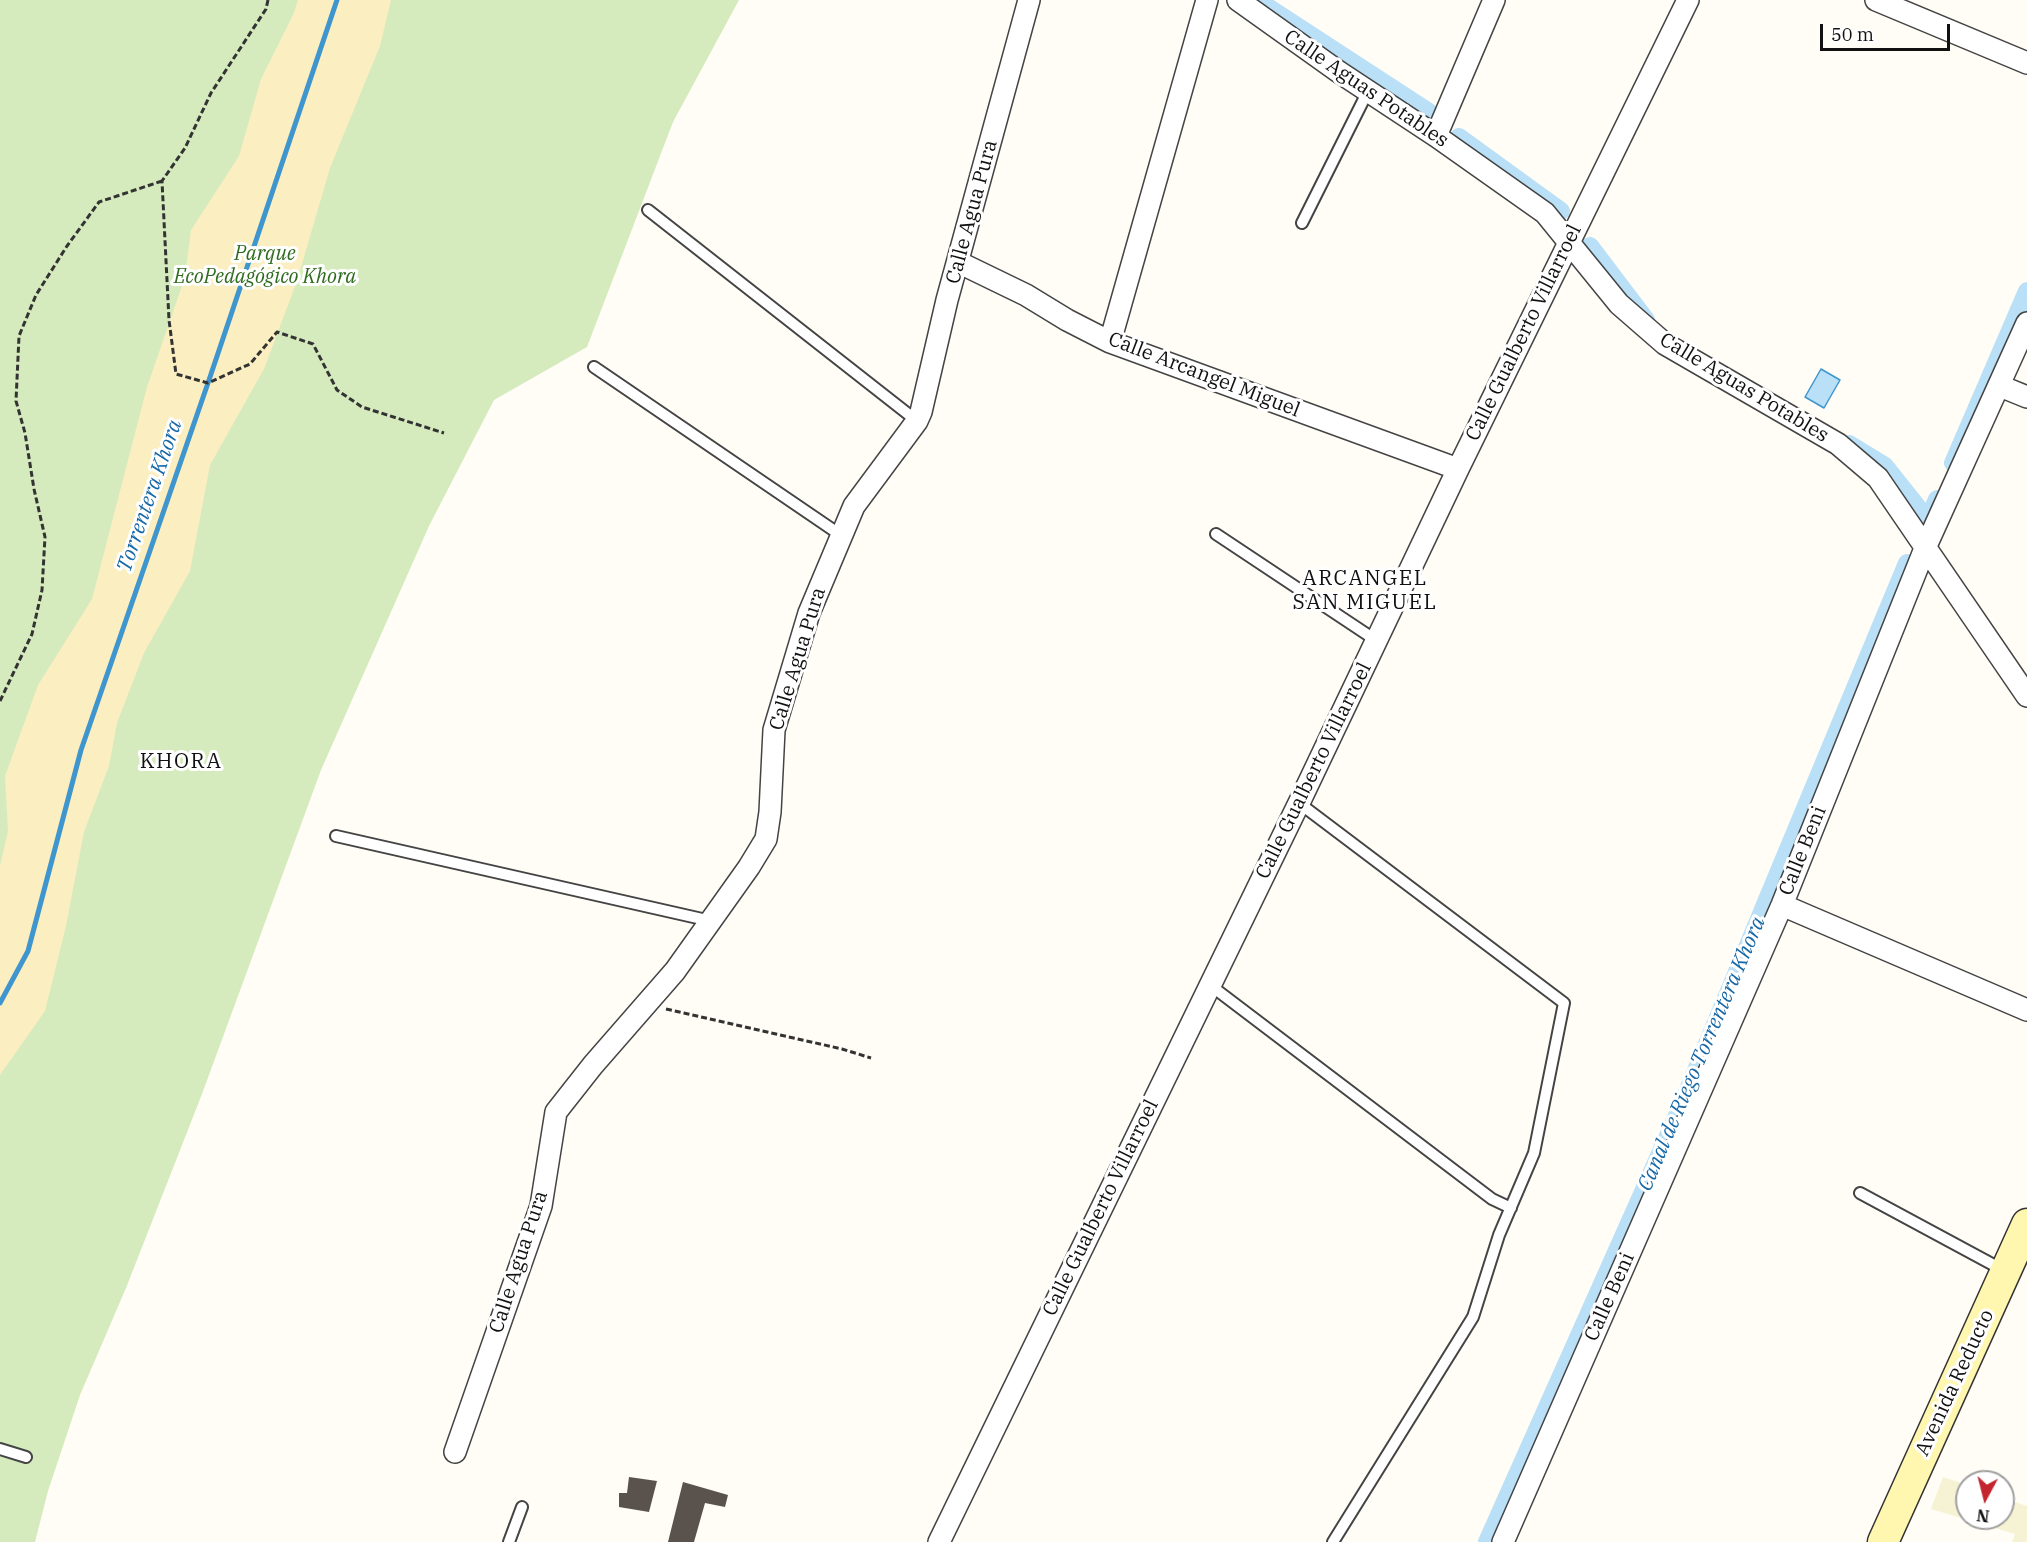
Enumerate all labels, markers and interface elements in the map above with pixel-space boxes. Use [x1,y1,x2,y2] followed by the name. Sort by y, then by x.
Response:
[1823,12,1954,50] scale bar
[1831,23,1874,46] text: 50 m
[1279,25,1453,153] street label: Calle Aguas Potables
[941,137,1003,287] street label: Calle Agua Pura
[1461,221,1587,445] street label: Calle Gualberto Villarroel
[174,242,356,289] park label: Parque EcoPedagógico Khora
[1105,327,1303,423] street label: Calle Arcangel Miguel
[1655,328,1833,448] street label: Calle Aguas Potables
[112,417,188,575] water label: Torrentera Khora
[1293,566,1437,616] district label: ARCANGEL SAN MIGUEL
[765,585,831,733] street label: Calle Agua Pura
[1251,659,1377,883] street label: Calle Gualberto Villarroel
[140,749,222,775] district label: KHORA
[1774,803,1832,899] street label: Calle Beni
[1633,913,1771,1195] water label: Canal de Riego Torrentera Khora
[1038,1096,1164,1320] street label: Calle Gualberto Villarroel
[485,1188,553,1336] street label: Calle Agua Pura
[1580,1249,1640,1345] street label: Calle Beni
[1911,1306,1999,1460] street label: Avenida Reducto
[1955,1470,2015,1530] north arrow
[1976,1505,1991,1527] text: N

